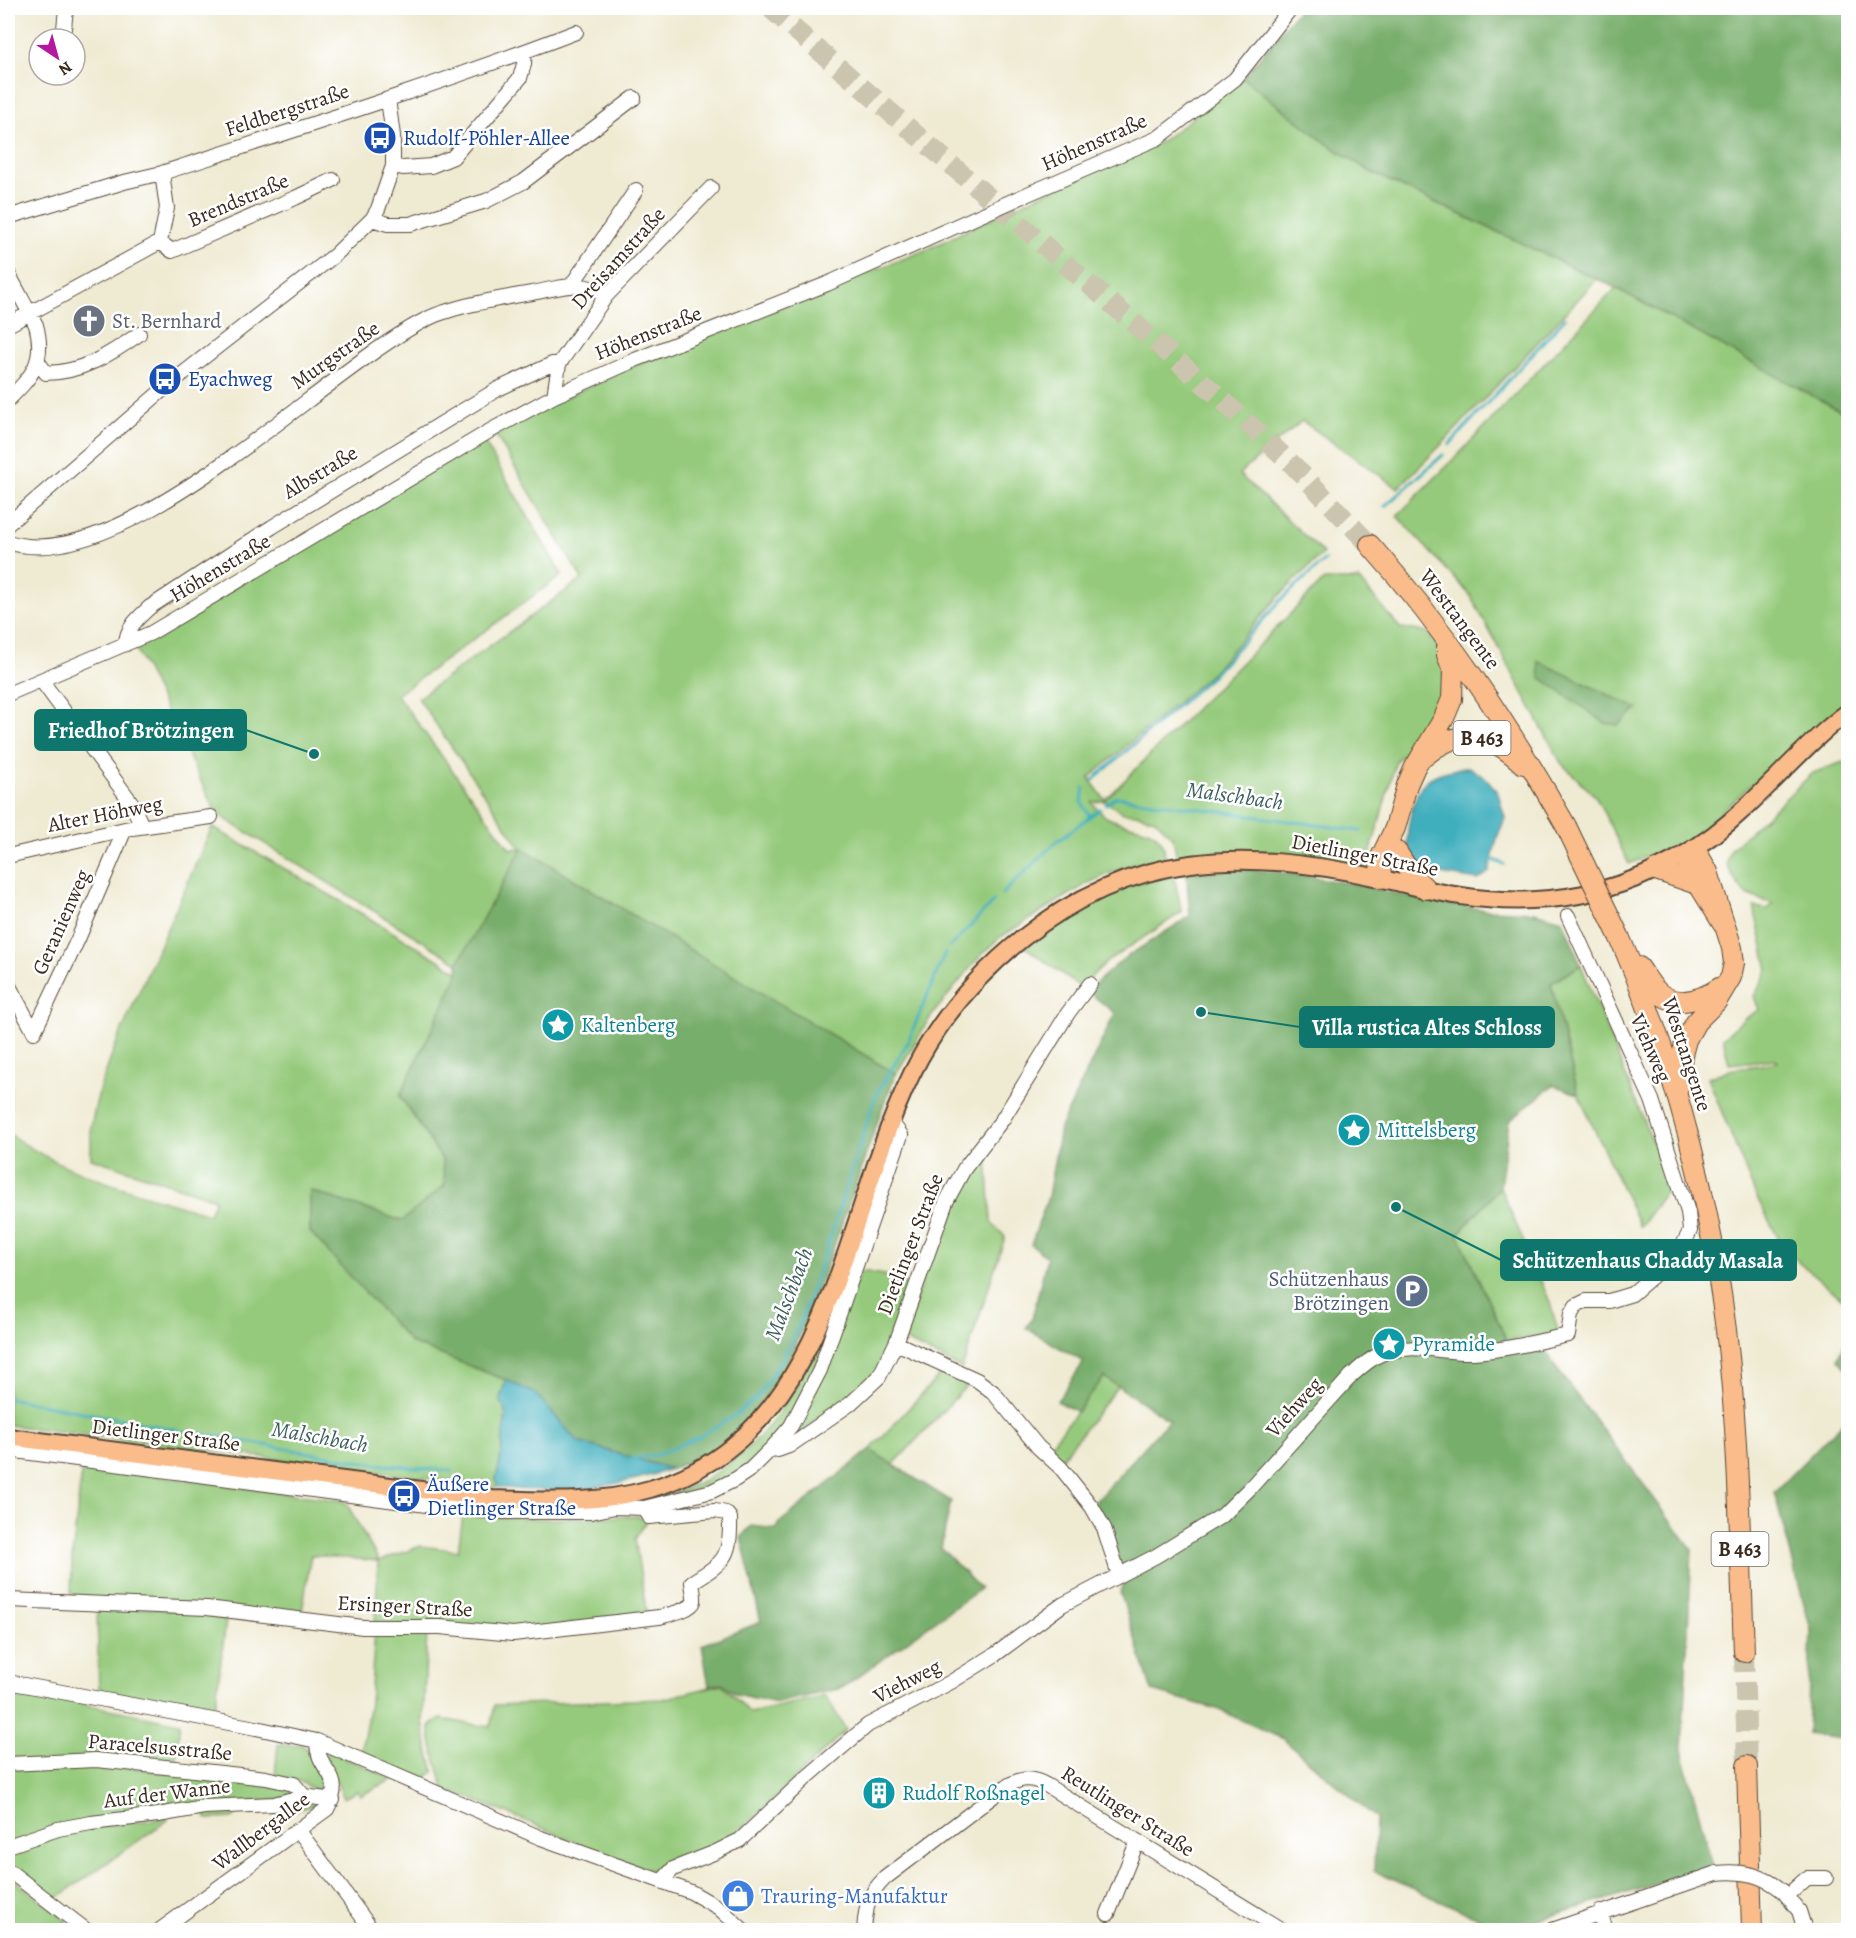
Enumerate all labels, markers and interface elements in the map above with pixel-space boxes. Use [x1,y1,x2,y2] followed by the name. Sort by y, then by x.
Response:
[27,27,87,87] north arrow
[54,56,76,81] text: N
[221,77,353,143] street label: Feldbergstraße
[1037,106,1151,178] street label: Höhenstraße
[362,120,398,156] bus stop icon: Rudolf-Pöhler-Allee
[403,124,570,152] place label: Rudolf-Pöhler-Allee
[183,166,293,234] street label: Brendstraße
[565,201,671,315] street label: Dreisamstraße
[590,299,706,367] street label: Höhenstraße
[71,303,107,339] church icon: St. Bernhard
[112,307,222,335] place label: St. Bernhard
[285,314,385,396] street label: Murgstraße
[147,361,183,397] bus stop icon: Eyachweg
[188,365,273,393] place label: Eyachweg
[277,439,363,506] street label: Albstraße
[164,527,276,609] street label: Höhenstraße
[1412,562,1507,675] street label: Westtangente
[35,710,246,750] callout: Friedhof Brötzingen
[48,716,234,746] text: Friedhof Brötzingen
[1454,721,1510,755] road number: B 463
[1185,774,1285,818] water label: Malschbach
[44,789,165,839] street label: Alter Höhweg
[1289,827,1441,883] street label: Dietlinger Straße
[25,864,97,979] street label: Geranienweg
[1655,992,1719,1115] street label: Westtangente
[540,1007,576,1043] place icon: Kaltenberg
[1300,1007,1554,1047] callout: Villa rustica Altes Schloss
[1623,1008,1679,1087] street label: Viehweg
[581,1011,676,1039] place label: Kaltenberg
[1311,1013,1542,1043] text: Villa rustica Altes Schloss
[1336,1112,1372,1148] place icon: Mittelsberg
[1377,1116,1476,1144] place label: Mittelsberg
[870,1169,950,1319] street label: Dietlinger Straße
[1501,1240,1796,1280] callout: Schützenhaus Chaddy Masala
[758,1243,820,1345] water label: Malschbach
[1513,1246,1784,1276] text: Schützenhaus Chaddy Masala
[1269,1265,1389,1317] place label: Schützenhaus Brötzingen
[1394,1273,1430,1309] parking icon: Schützenhaus Brötzingen
[1371,1326,1407,1362] place icon: Pyramide
[1412,1330,1495,1358] place label: Pyramide
[1259,1370,1329,1444] street label: Viehweg
[90,1412,242,1458] street label: Dietlinger Straße
[269,1414,371,1460] water label: Malschbach
[426,1470,576,1522] place label: Äußere Dietlinger Straße
[386,1478,422,1514] bus stop icon: Äußere Dietlinger Straße
[1712,1532,1768,1566] road number: B 463
[337,1588,473,1624] street label: Ersinger Straße
[868,1652,946,1710] street label: Viehweg
[87,1727,233,1767] street label: Paracelsusstraße
[1056,1759,1200,1863] street label: Reutlinger Straße
[101,1771,232,1815] street label: Auf der Wanne
[861,1775,897,1811] building icon: Rudolf Roßnagel
[902,1779,1045,1807] place label: Rudolf Roßnagel
[206,1785,315,1877] street label: Wallbergallee
[720,1878,756,1914] shop icon: Trauring-Manufaktur
[761,1882,948,1910] place label: Trauring-Manufaktur

